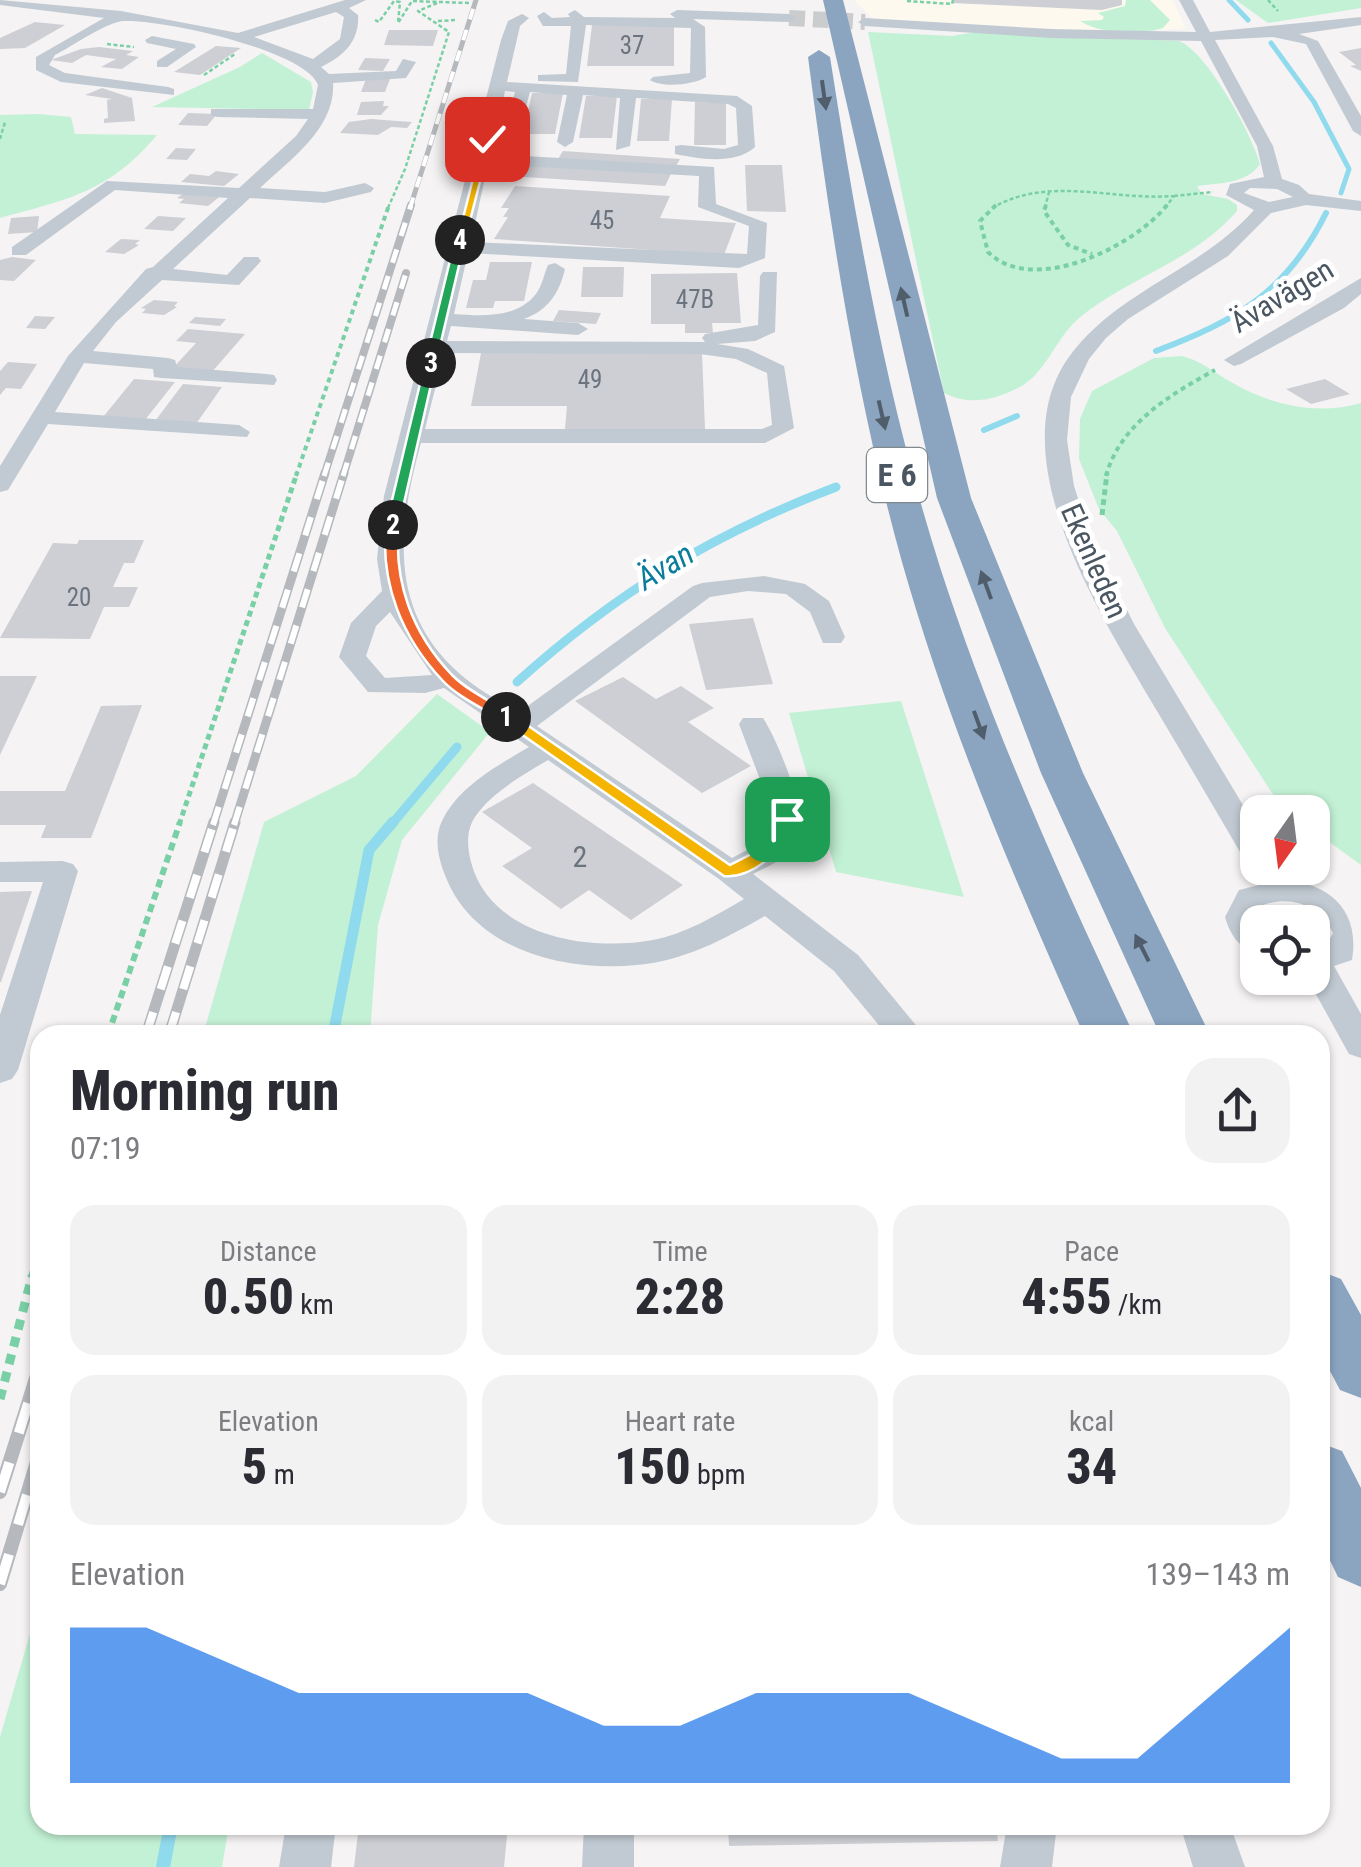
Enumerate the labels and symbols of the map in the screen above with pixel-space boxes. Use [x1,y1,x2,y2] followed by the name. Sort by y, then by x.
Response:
[620,31,644,60] house number: 37
[817,80,833,112] one-way arrow
[445,97,530,182] pin
[590,206,614,235] house number: 45
[435,215,485,265] pin: 4
[1224,251,1339,340] street label: Ävavägen
[676,285,714,314] house number: 47B
[896,286,911,317] one-way arrow
[406,338,456,388] pin: 3
[578,365,602,394] house number: 49
[875,400,890,431] one-way arrow
[867,448,927,502] road number: E 6
[1054,498,1135,623] street label: Ekenleden
[368,500,418,550] pin: 2
[628,534,701,599] water label: Ävan
[978,570,993,600] one-way arrow
[67,583,91,612] house number: 20
[481,692,531,742] pin: 1
[972,711,987,741] one-way arrow
[745,777,830,862] pin
[1240,795,1330,885] north arrow
[573,839,587,874] house number: 2
[1134,933,1151,962] one-way arrow

